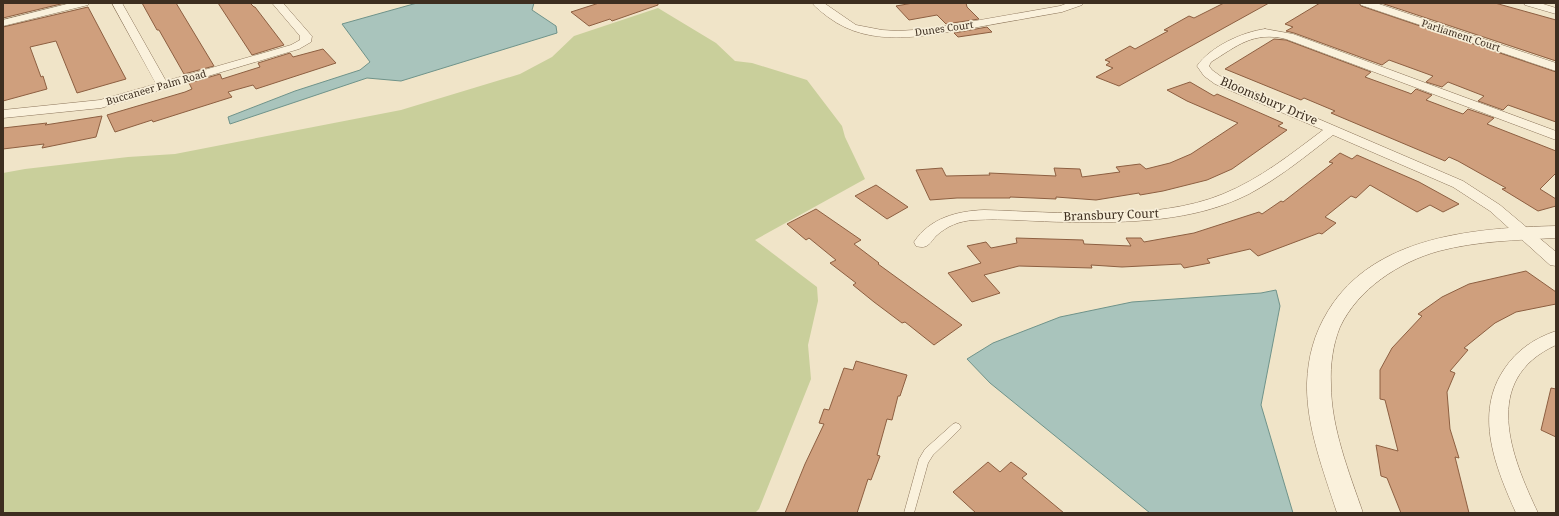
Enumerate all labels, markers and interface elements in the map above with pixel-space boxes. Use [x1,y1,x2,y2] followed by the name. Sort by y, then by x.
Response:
[1420,16,1503,55] street label: Parliament Court
[914,17,975,39] street label: Dunes Court
[104,66,208,108] street label: Buccaneer Palm Road
[1218,72,1321,129] street label: Bloomsbury Drive
[1063,204,1159,225] street label: Bransbury Court

